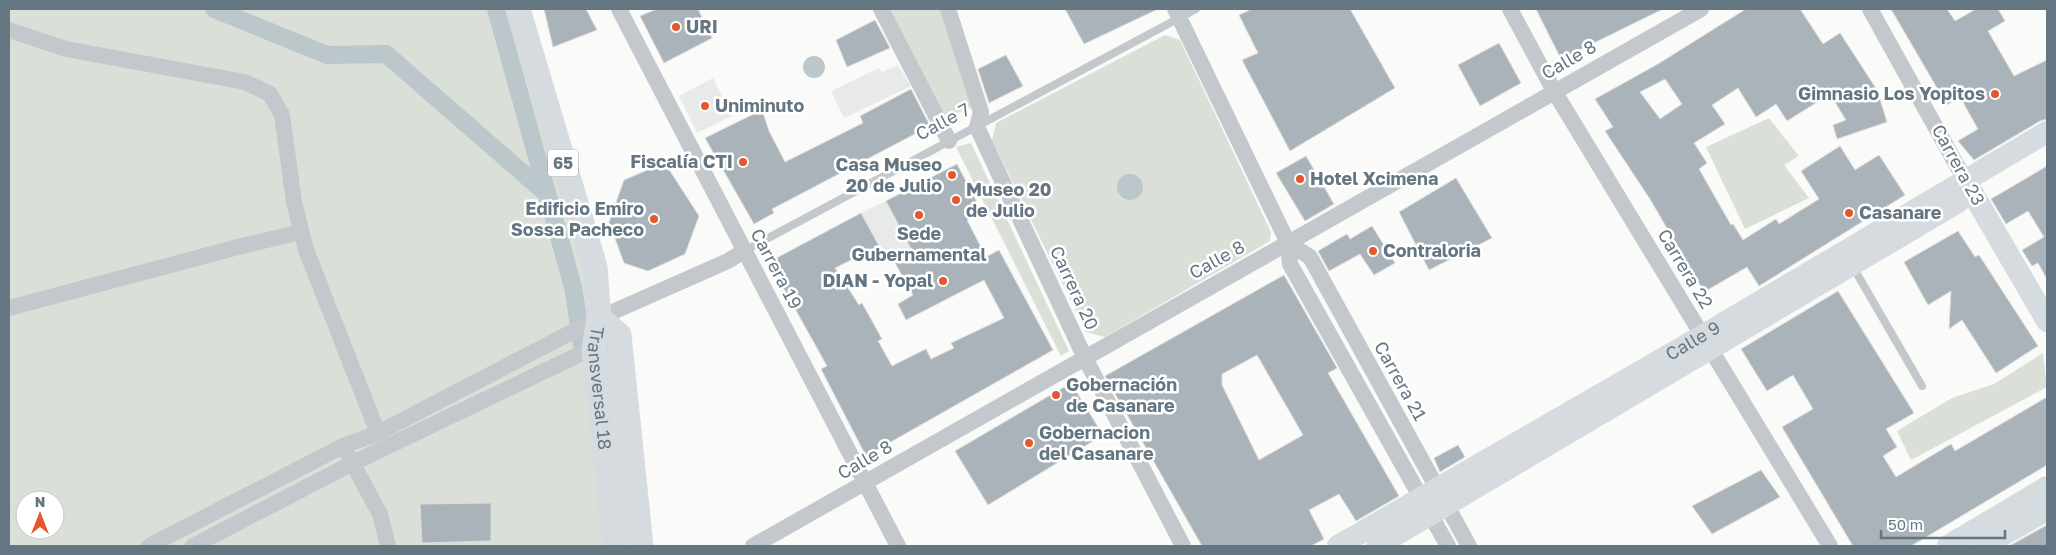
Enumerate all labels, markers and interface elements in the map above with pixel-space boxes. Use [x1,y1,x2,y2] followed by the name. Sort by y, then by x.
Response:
[686,15,718,37] place label: URI
[670,21,682,33] marker: URI
[1537,35,1600,84] street label: Calle 8
[1798,82,1985,104] place label: Gimnasio Los Yopitos
[1989,88,2001,100] marker: Gimnasio Los Yopitos
[715,94,804,116] place label: Uniminuto
[912,98,973,144] street label: Calle 7
[699,100,711,112] marker: Uniminuto
[1928,120,1990,209] street label: Carrera 23
[548,150,578,177] road number: 65
[630,150,733,172] place label: Fiscalía CTI
[836,153,942,196] place label: Casa Museo 20 de Julio
[737,156,749,168] marker: Fiscalía CTI
[1310,167,1438,189] place label: Hotel Xcimena
[946,169,958,181] marker: Casa Museo 20 de Julio
[1294,173,1306,185] marker: Hotel Xcimena
[966,178,1051,221] place label: Museo 20 de Julio
[950,194,962,206] marker: Museo 20 de Julio
[511,197,644,240] place label: Edificio Emiro Sossa Pacheco
[1859,201,1942,223] place label: Casanare
[1843,207,1855,219] marker: Casanare
[913,209,925,221] marker: Sede Gubernamental
[648,213,660,225] marker: Edificio Emiro Sossa Pacheco
[852,222,986,265] place label: Sede Gubernamental
[747,225,807,312] street label: Carrera 19
[1653,225,1718,312] street label: Carrera 22
[1185,235,1248,283] street label: Calle 8
[1383,239,1481,261] place label: Contraloria
[1046,242,1104,333] street label: Carrera 20
[1367,245,1379,257] marker: Contraloria
[822,269,933,291] place label: DIAN - Yopal
[937,275,949,287] marker: DIAN - Yopal
[1661,316,1724,365] street label: Calle 9
[584,325,617,451] street label: Transversal 18
[1370,337,1432,424] street label: Carrera 21
[1066,373,1177,416] place label: Gobernación de Casanare
[1050,389,1062,401] marker: Gobernación de Casanare
[1039,421,1154,464] place label: Gobernacion del Casanare
[833,435,896,484] street label: Calle 8
[1023,437,1035,449] marker: Gobernacion del Casanare
[15,490,65,540] north arrow
[35,493,45,510] text: N
[1881,508,2005,540] scale bar
[1888,515,1923,533] text: 50 m

